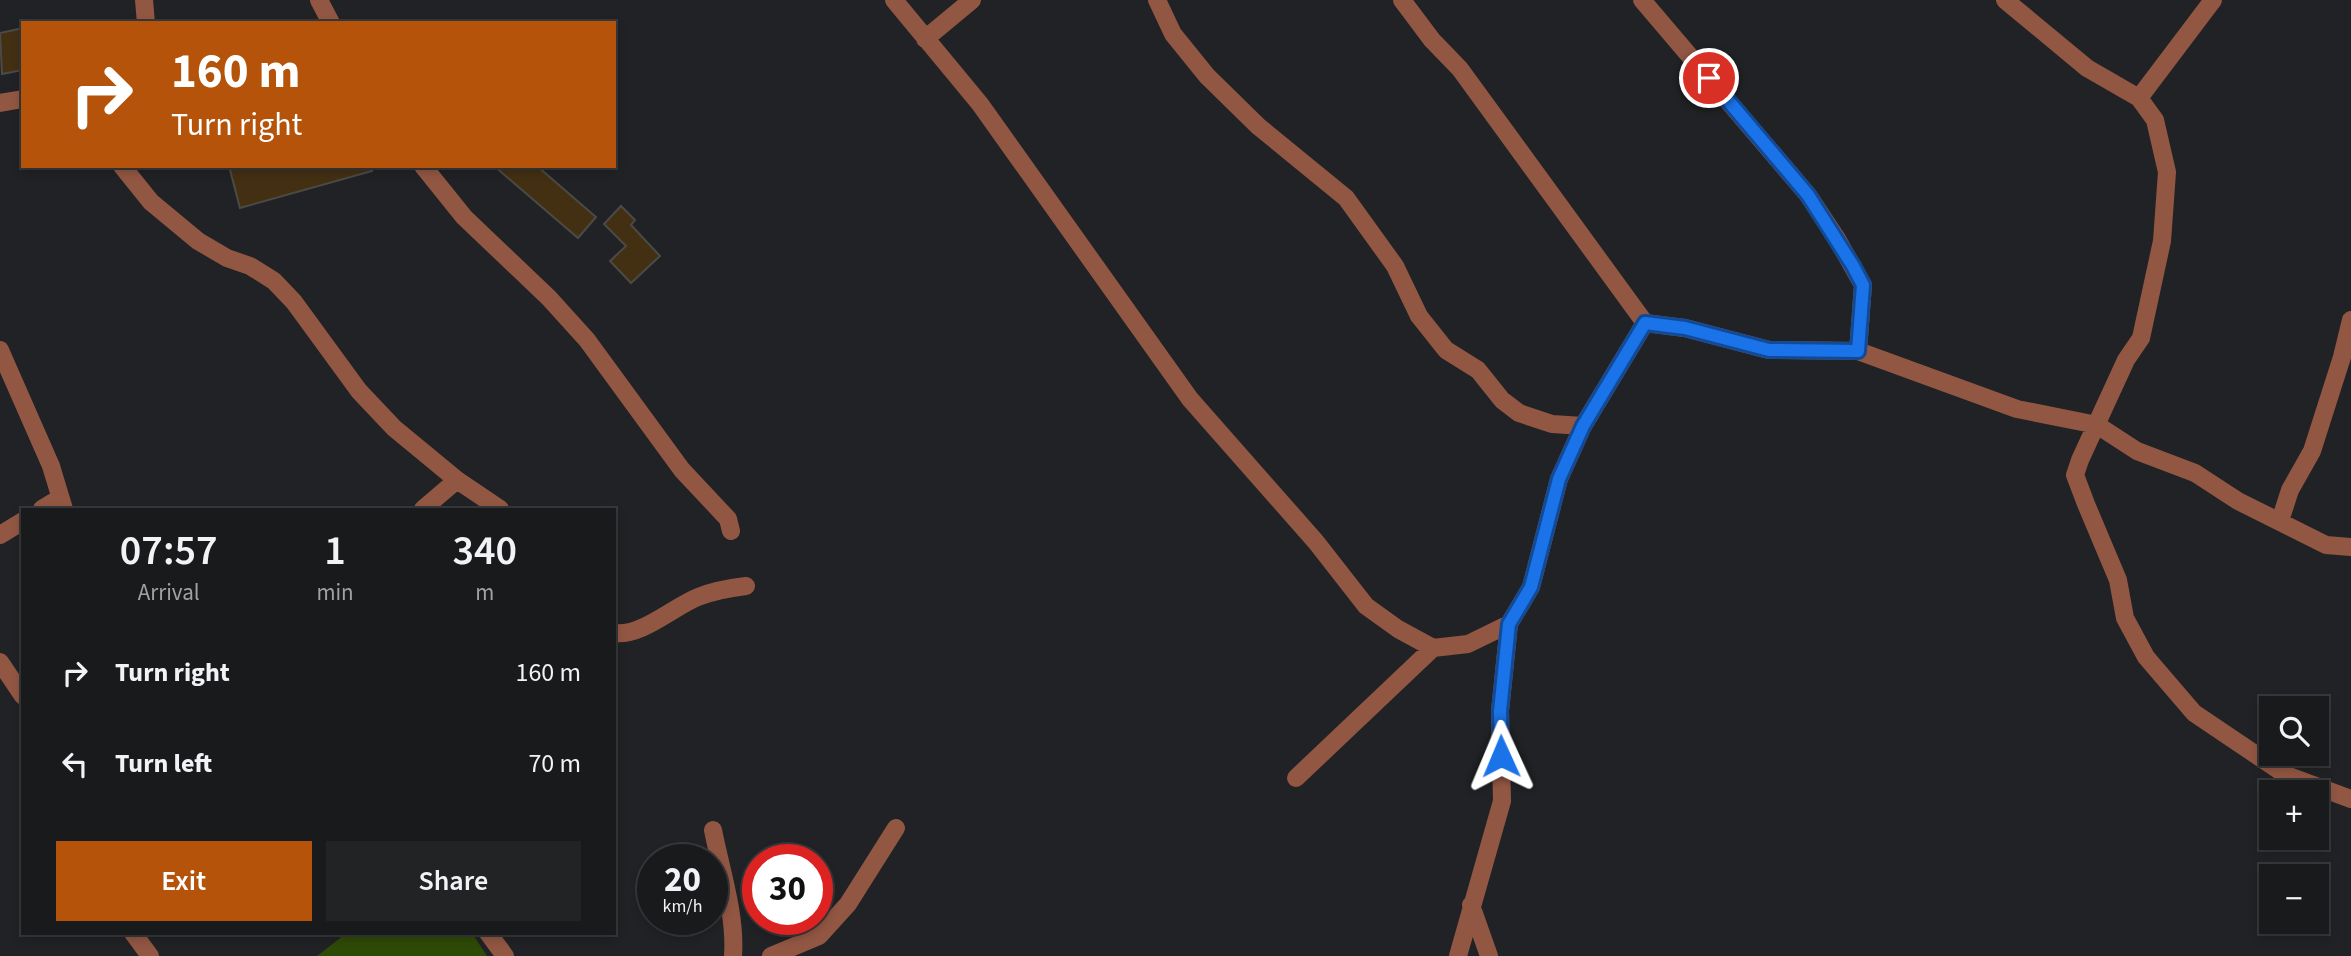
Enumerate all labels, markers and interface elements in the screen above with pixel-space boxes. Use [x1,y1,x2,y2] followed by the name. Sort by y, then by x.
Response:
[171,37,300,107] text: 160 m
[1679,48,1739,108] pin
[56,49,147,140] icon: right
[1690,59,1728,97] icon: arrive
[171,102,302,148] text: Turn right
[120,521,218,581] text: 07:57
[324,521,346,581] text: 1
[453,521,517,581] text: 340
[138,576,200,609] text: Arrival
[316,576,354,609] text: min
[475,576,494,609] text: m
[56,654,94,692] icon: right
[115,654,230,691] text: Turn right
[515,654,581,691] text: 160 m
[2259,696,2329,934] map controls
[2259,696,2329,766] button: search
[1464,719,1538,793] position arrow
[56,745,94,783] icon: left
[115,745,212,782] text: Turn left
[528,745,581,782] text: 70 m
[2259,780,2329,850] button: +
[56,841,312,921] button: Exit
[326,841,581,921] button: Share
[742,844,833,935] speed limit sign: 30
[664,855,701,905] text: 20
[2259,864,2329,934] button: −
[663,894,702,919] text: km/h

